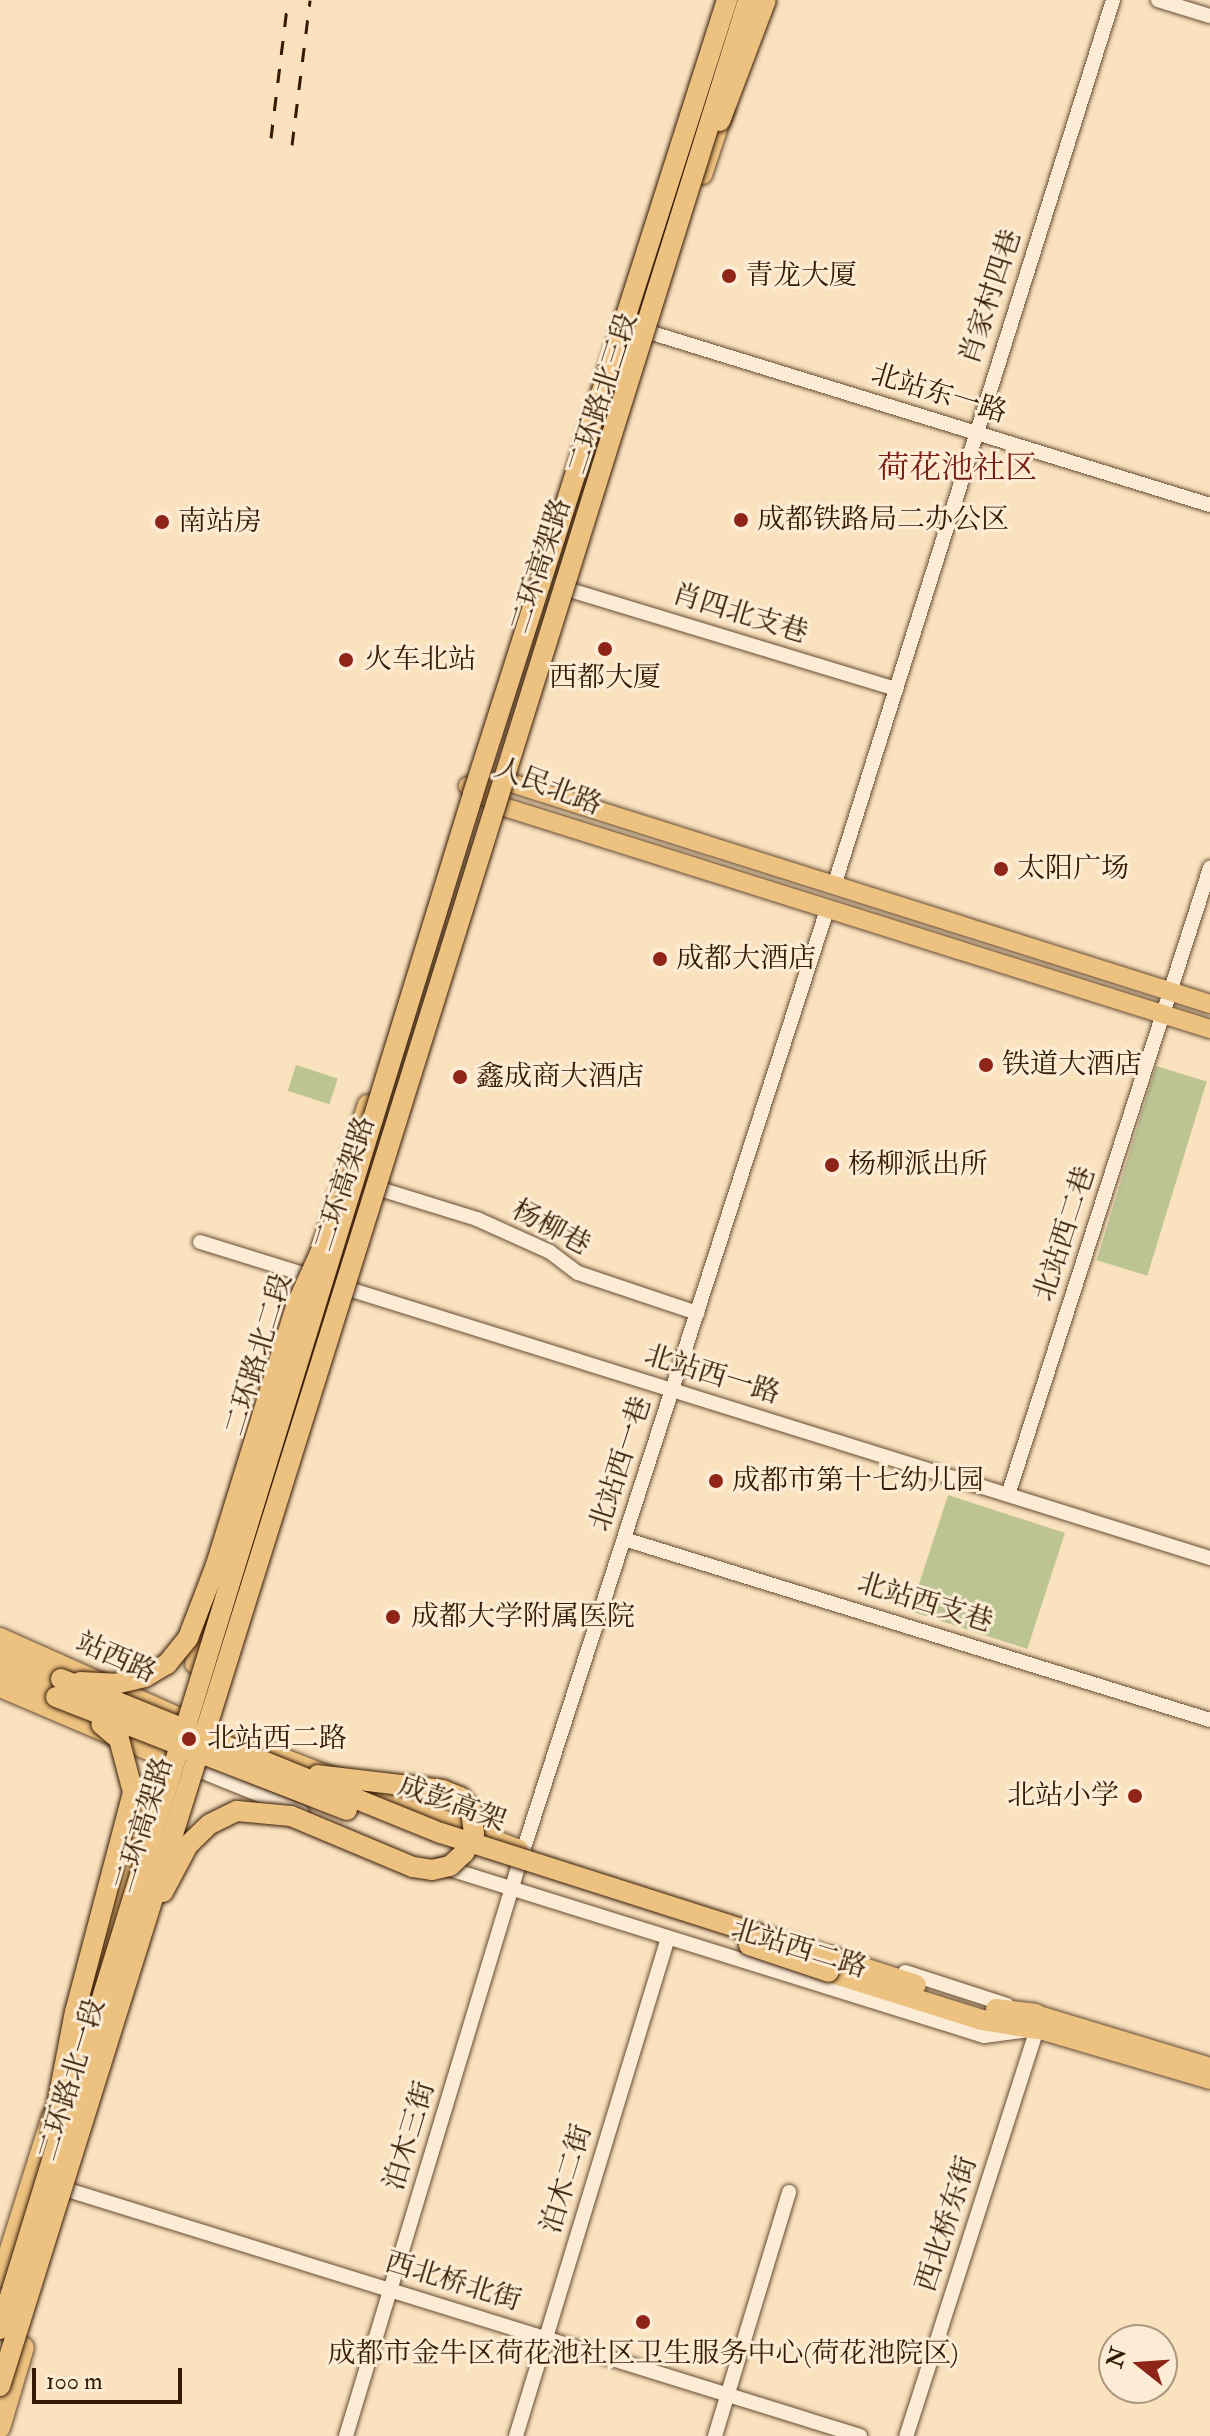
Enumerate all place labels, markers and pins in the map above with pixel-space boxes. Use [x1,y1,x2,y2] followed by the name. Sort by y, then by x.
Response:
[745,259,857,293] place label: 青龙大厦
[720,267,738,285] marker: 青龙大厦
[757,503,1009,537] place label: 成都铁路局二办公区
[178,505,262,539] place label: 南站房
[732,511,750,529] marker: 成都铁路局二办公区
[153,513,171,531] marker: 南站房
[596,640,614,658] marker: 西都大厦
[364,643,476,677] place label: 火车北站
[335,649,357,671] marker: 火车北站
[549,661,661,695] place label: 西都大厦
[1017,852,1129,886] place label: 太阳广场
[992,860,1010,878] marker: 太阳广场
[676,942,816,976] place label: 成都大酒店
[651,950,669,968] marker: 成都大酒店
[1002,1048,1142,1082] place label: 铁道大酒店
[977,1056,995,1074] marker: 铁道大酒店
[476,1060,644,1094] place label: 鑫成商大酒店
[451,1068,469,1086] marker: 鑫成商大酒店
[848,1148,988,1182] place label: 杨柳派出所
[823,1156,841,1174] marker: 杨柳派出所
[732,1464,984,1498] place label: 成都市第十七幼儿园
[707,1472,725,1490] marker: 成都市第十七幼儿园
[411,1600,635,1634] place label: 成都大学附属医院
[382,1606,404,1628] marker: 成都大学附属医院
[207,1722,347,1756] place label: 北站西二路
[178,1728,200,1750] marker: 北站西二路
[1007,1779,1119,1813] place label: 北站小学
[1126,1787,1144,1805] marker: 北站小学
[632,2311,654,2333] marker: 成都市金牛区荷花池社区卫生服务中心(荷花池院区)
[327,2337,959,2371] place label: 成都市金牛区荷花池社区卫生服务中心(荷花池院区)

